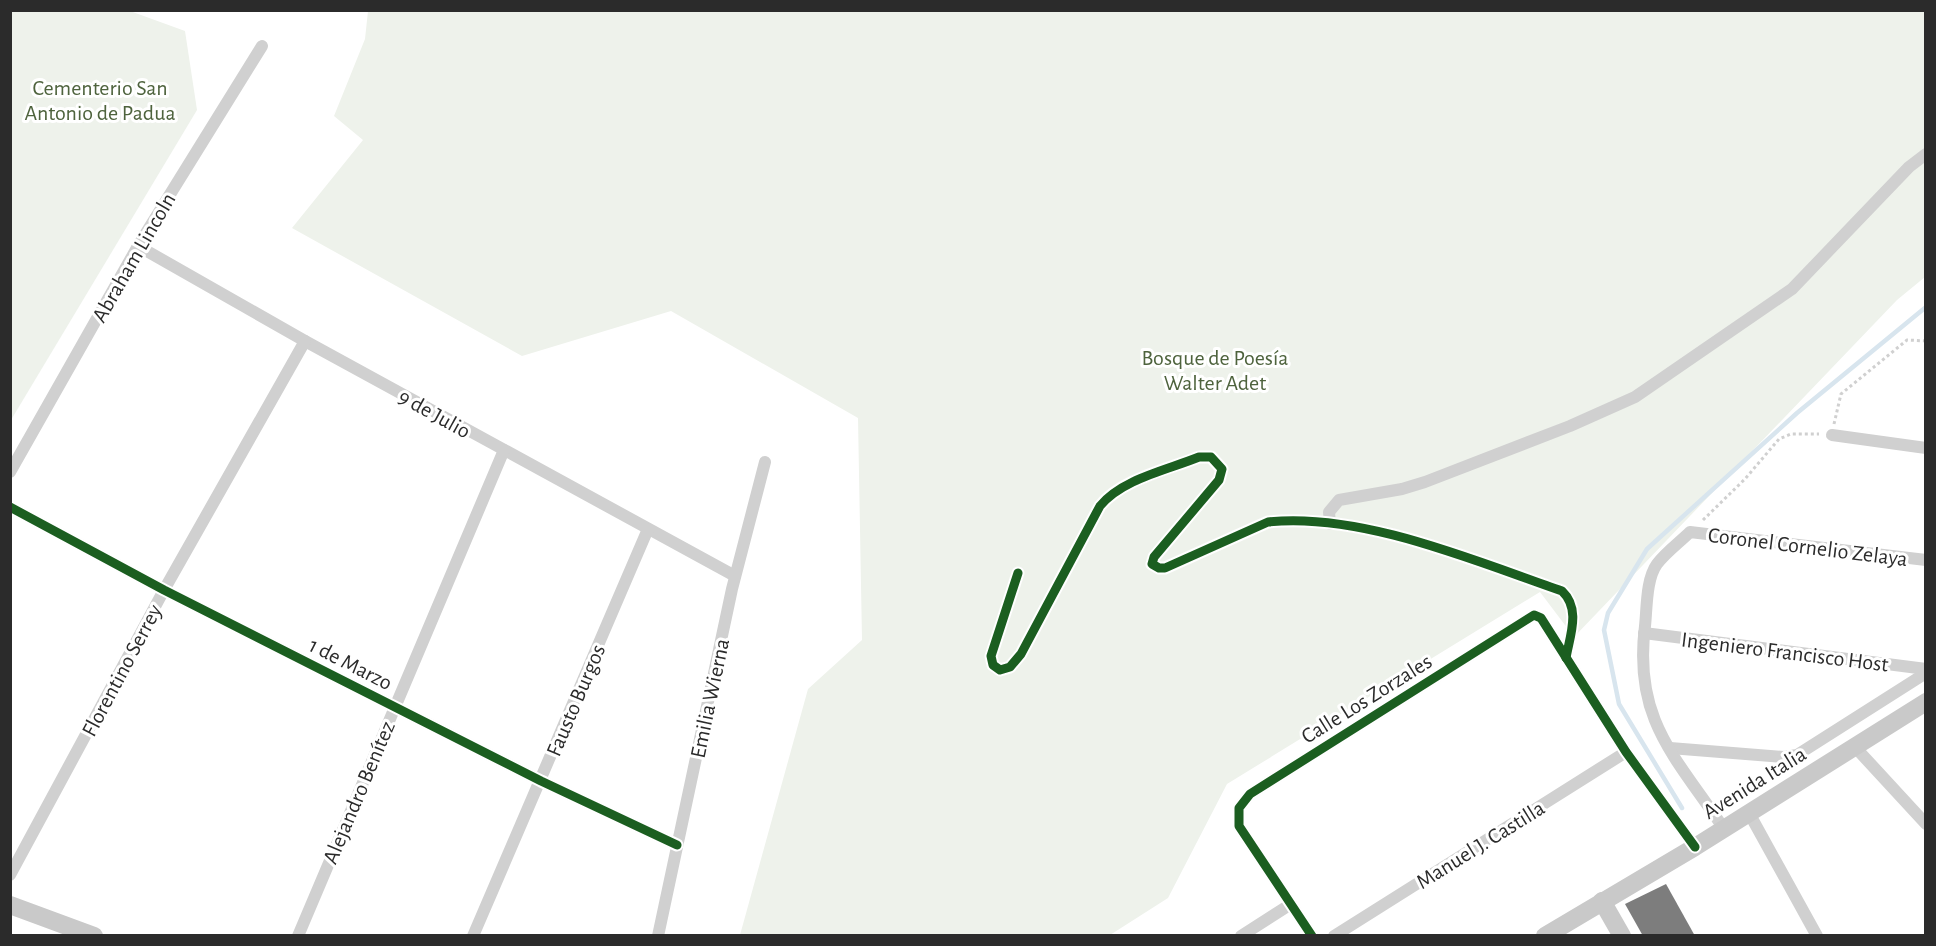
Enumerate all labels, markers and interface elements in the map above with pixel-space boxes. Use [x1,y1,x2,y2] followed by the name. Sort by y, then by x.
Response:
[24,77,176,124] park label: Cementerio San Antonio de Padua
[88,189,180,326] street label: Abraham Lincoln
[1142,347,1288,394] park label: Bosque de Poesía Walter Adet
[395,385,474,443] street label: 9 de Julio
[1707,524,1909,570] street label: Coronel Cornelio Zelaya
[78,600,166,740] street label: Florentino Serrey
[1680,628,1890,676] street label: Ingeniero Francisco Host
[305,634,396,694] street label: 1 de Marzo
[687,636,733,760] street label: Emilia Wierna
[543,641,609,760] street label: Fausto Burgos
[1297,650,1436,748] street label: Calle Los Zorzales
[319,718,399,867] street label: Alejandro Benítez
[1699,742,1810,823] street label: Avenida Italia
[1412,797,1549,893] street label: Manuel J. Castilla

